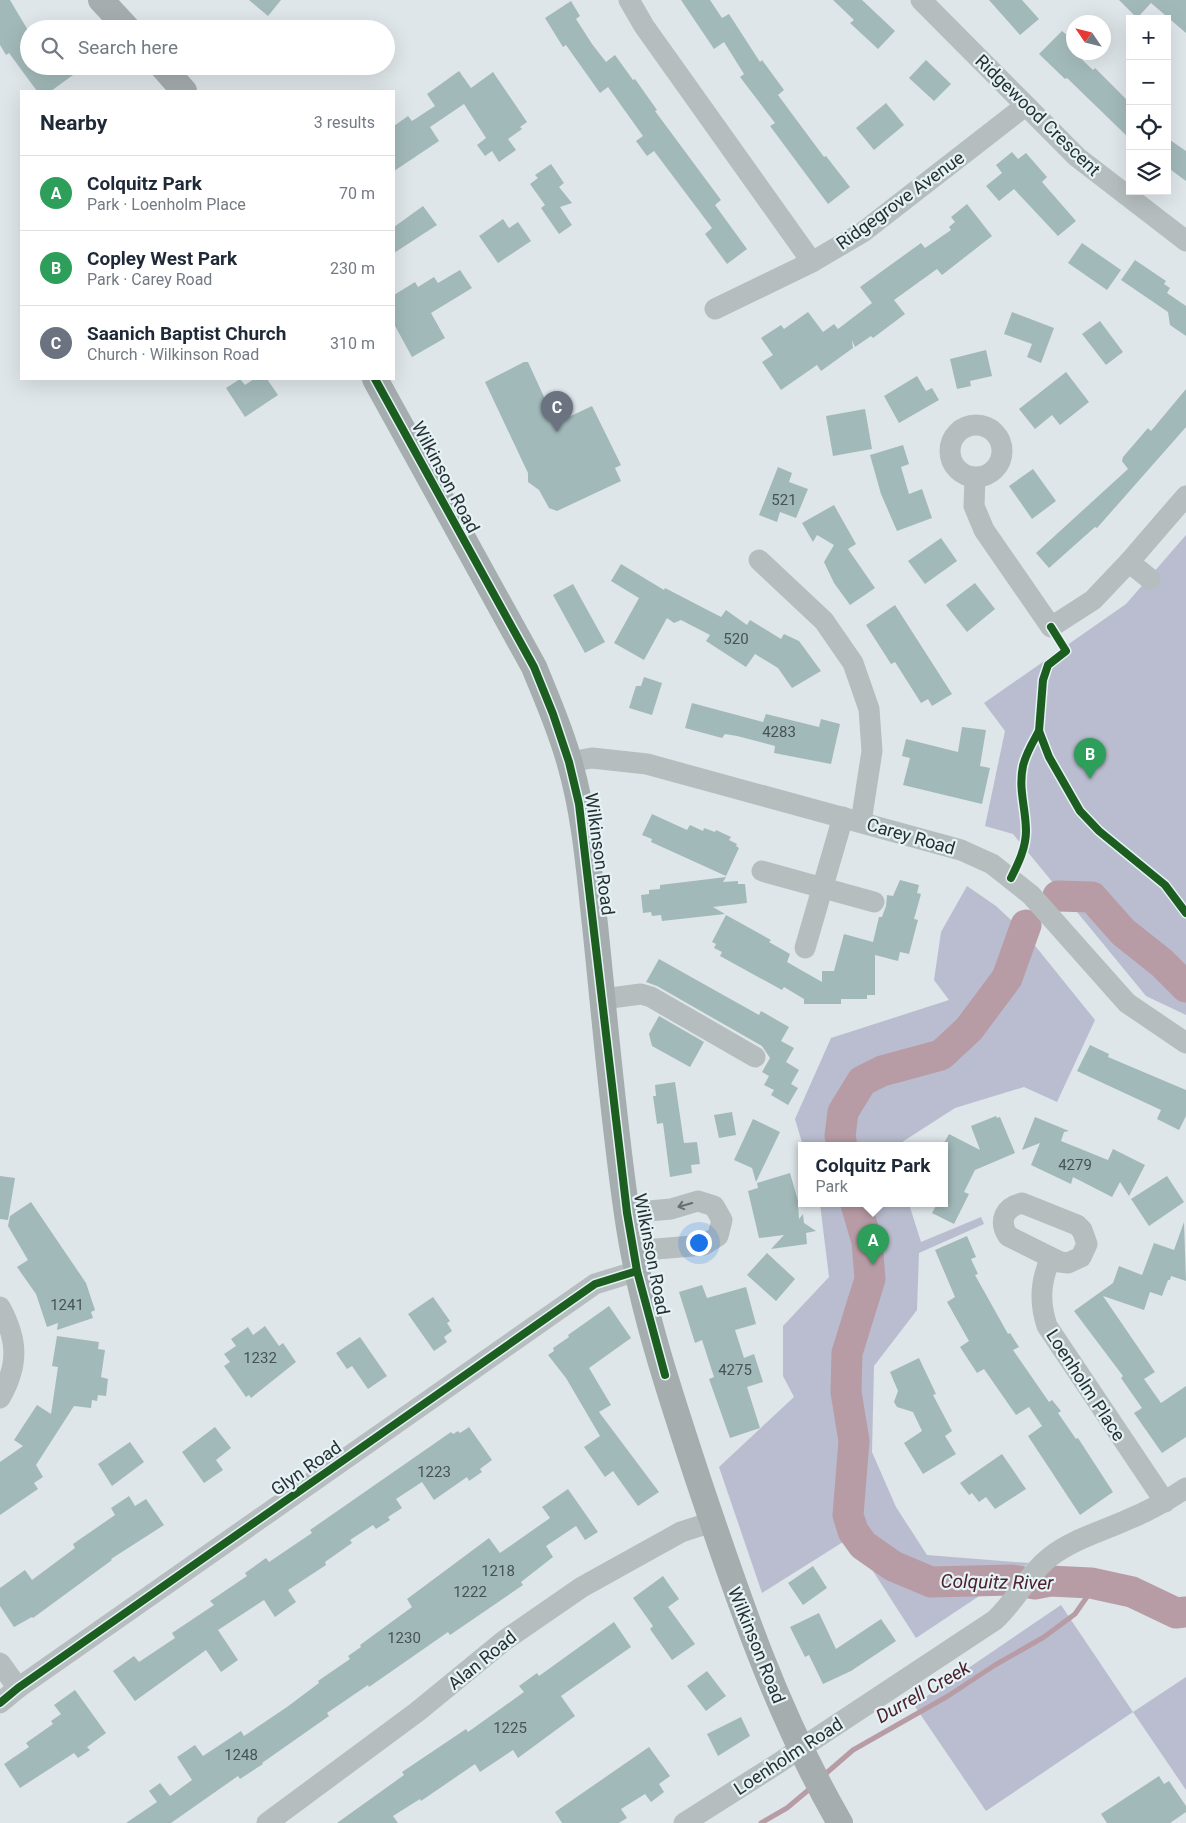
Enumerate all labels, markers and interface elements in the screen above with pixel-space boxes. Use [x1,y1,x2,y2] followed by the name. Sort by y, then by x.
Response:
[1066,15,1111,60] north arrow
[1126,15,1171,195] map controls
[1126,15,1171,60] button: +
[20,20,395,75] search box
[38,34,66,62] icon: search
[78,36,178,59] text: Search here
[971,50,1105,180] street label: Ridgewood Crescent
[1126,60,1171,105] button: −
[1126,105,1171,150] button: locate
[40,111,107,135] text: Nearby
[314,113,375,132] text: 3 results
[832,147,968,253] street label: Ridgegrove Avenue
[1126,150,1171,195] button: layers
[87,172,202,195] text: Colquitz Park
[51,184,61,203] text: A
[339,184,375,203] text: 70 m
[87,195,246,214] text: Park · Loenholm Place
[87,247,237,270] text: Copley West Park
[51,259,61,278] text: B
[330,259,375,278] text: 230 m
[87,270,212,289] text: Park · Carey Road
[87,322,286,345] text: Saanich Baptist Church
[51,334,61,353] text: C
[330,334,375,353] text: 310 m
[87,345,259,364] text: Church · Wilkinson Road
[541,391,573,432] pin: C
[408,418,484,536] street label: Wilkinson Road
[771,491,797,509] house number: 521
[723,630,749,648] house number: 520
[762,723,796,741] house number: 4283
[1074,738,1106,779] pin: B
[581,791,619,917] street label: Wilkinson Road
[864,813,958,859] street label: Carey Road
[798,1142,948,1207] popup
[816,1154,930,1177] text: Colquitz Park
[1058,1156,1092,1174] house number: 4279
[816,1177,848,1196] text: Park
[630,1191,674,1317] street label: Wilkinson Road
[677,1200,693,1210] one-way arrow
[857,1224,889,1265] pin: A
[686,1230,712,1256] your location
[50,1296,84,1314] house number: 1241
[1042,1325,1130,1445] street label: Loenholm Place
[243,1349,277,1367] house number: 1232
[718,1361,752,1379] house number: 4275
[267,1436,345,1500] street label: Glyn Road
[417,1463,451,1481] house number: 1223
[481,1562,515,1580] house number: 1218
[941,1570,1054,1594] water label: Colquitz River
[453,1583,487,1601] house number: 1222
[724,1584,790,1706] street label: Wilkinson Road
[444,1626,520,1694] street label: Alan Road
[387,1629,421,1647] house number: 1230
[872,1655,975,1728] water label: Durrell Creek
[730,1713,846,1799] street label: Loenholm Road
[493,1719,527,1737] house number: 1225
[224,1746,258,1764] house number: 1248

